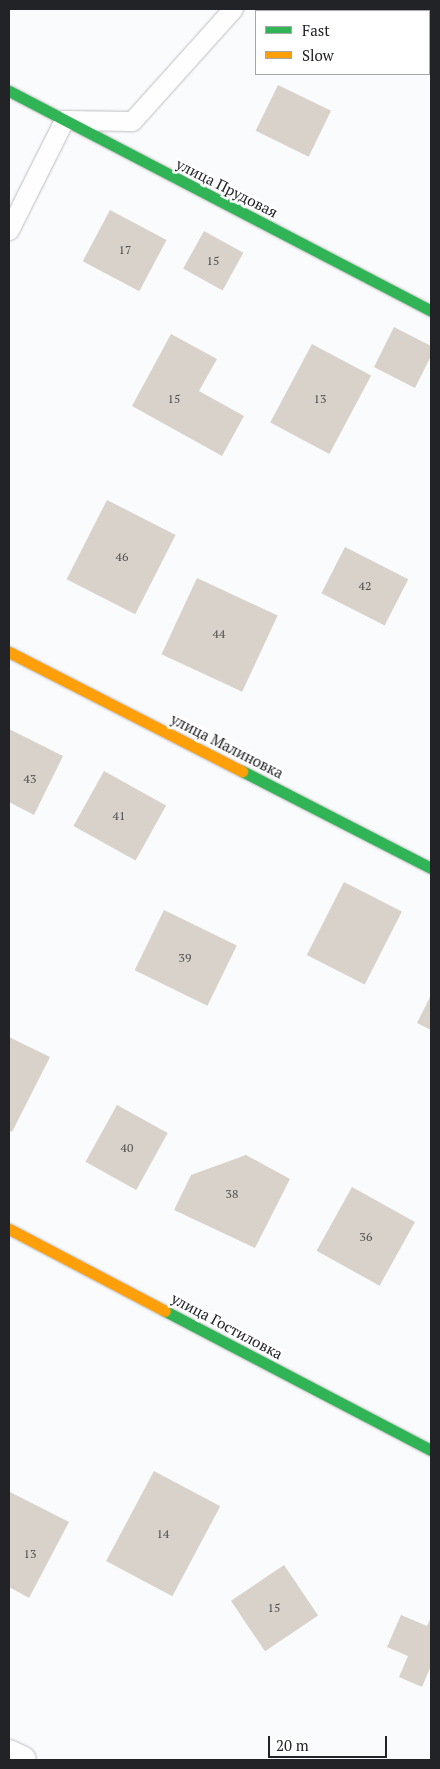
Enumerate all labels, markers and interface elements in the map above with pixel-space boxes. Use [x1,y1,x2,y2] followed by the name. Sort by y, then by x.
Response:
[255,10,430,75] legend
[302,20,330,40] text: Fast
[302,45,334,65] text: Slow
[173,155,281,221] street label: улица Прудовая
[119,243,131,257] house number: 17
[207,254,219,268] house number: 15
[168,392,180,406] house number: 15
[314,392,326,406] house number: 13
[116,550,128,564] house number: 46
[359,579,371,593] house number: 42
[213,627,225,641] house number: 44
[168,710,286,782] street label: улица Малиновка
[24,772,36,786] house number: 43
[113,809,125,823] house number: 41
[179,951,191,965] house number: 39
[121,1141,133,1155] house number: 40
[226,1187,238,1201] house number: 38
[360,1230,372,1244] house number: 36
[168,1289,286,1363] street label: улица Гостиловка
[157,1527,169,1541] house number: 14
[24,1547,36,1561] house number: 13
[268,1601,280,1615] house number: 15
[270,1726,389,1758] scale bar
[276,1735,309,1755] text: 20 m

